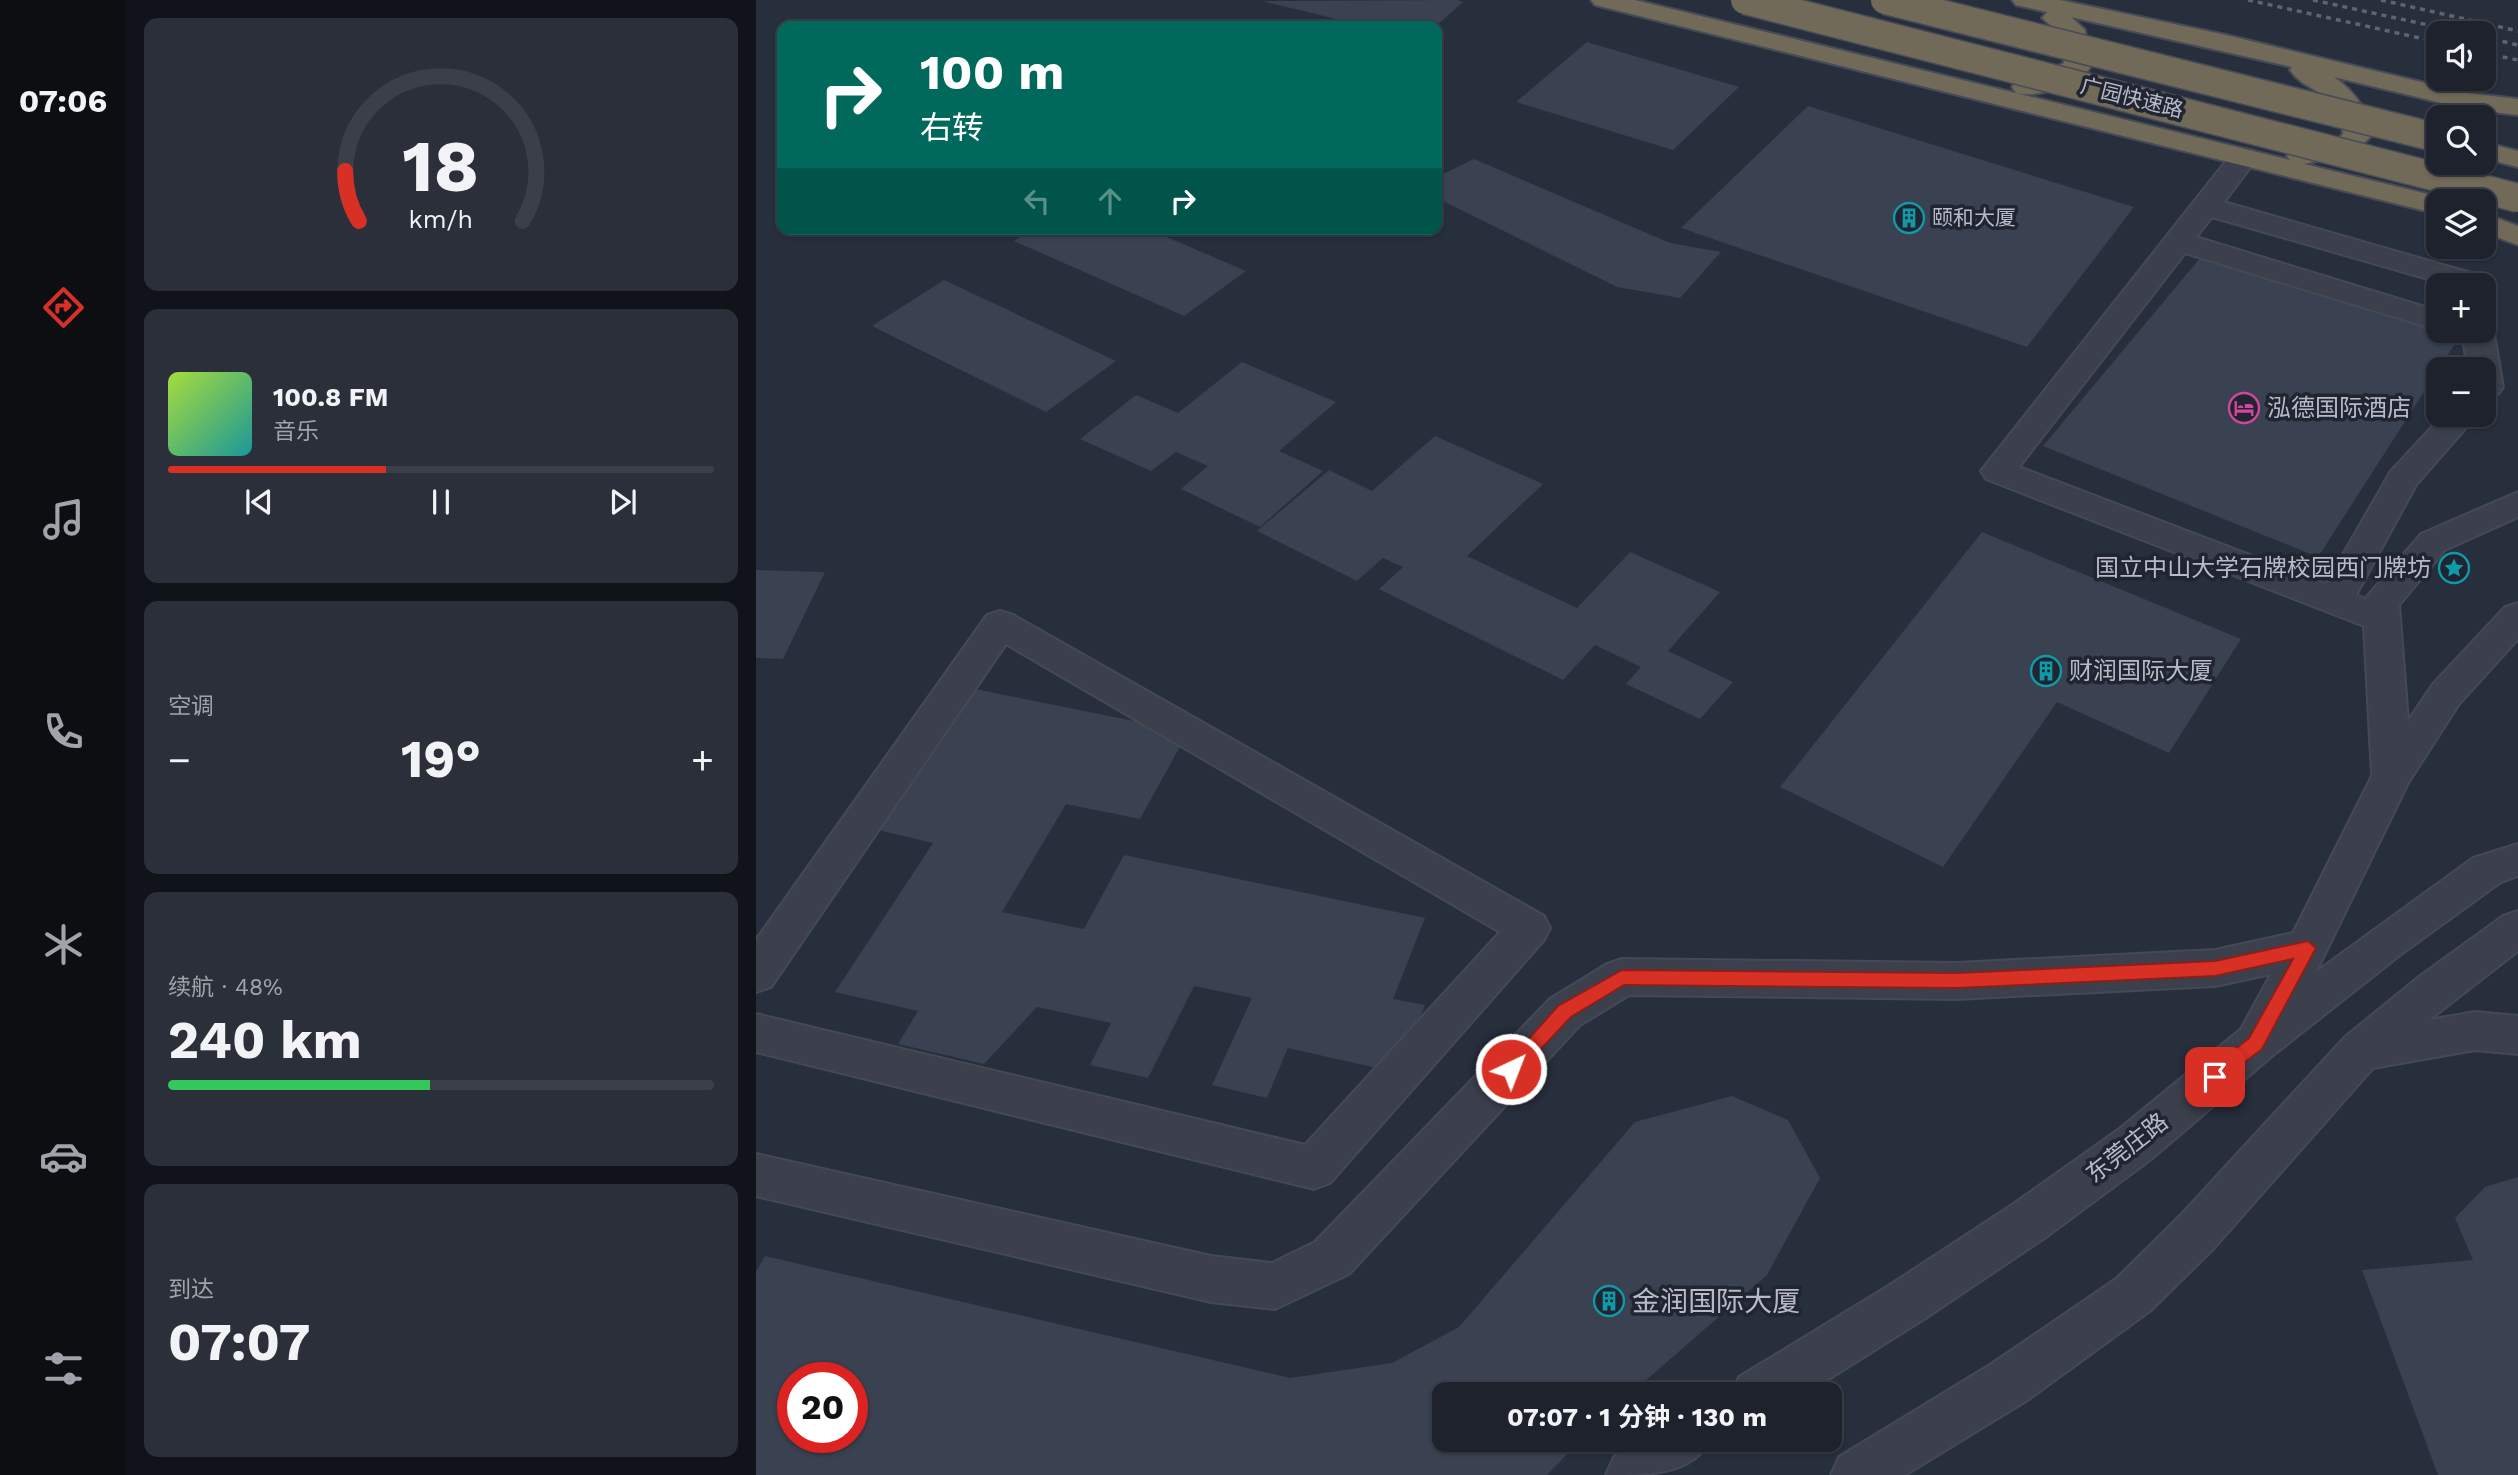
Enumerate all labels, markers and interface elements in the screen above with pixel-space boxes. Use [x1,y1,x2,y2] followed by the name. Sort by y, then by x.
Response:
[2426,21,2496,427] map controls
[2426,21,2496,91] button: sound
[920,43,1064,101] text: 100 m
[805,49,896,140] icon: right
[2078,73,2186,122] street label: 广园快速路
[19,82,107,120] text: 07:06
[2426,105,2496,175] button: search
[920,109,984,147] text: 右转
[402,123,480,209] text: 18
[1018,182,1056,220] icon: left
[1091,182,1129,220] icon: ahead
[1164,182,1202,220] icon: right
[2426,189,2496,259] button: layers
[1892,201,1926,235] building icon: 颐和大厦
[409,205,473,234] text: km/h
[1932,205,2016,230] place label: 颐和大厦
[2426,273,2496,343] button: +
[39,283,88,332] icon: directions
[2426,357,2496,427] button: −
[273,382,388,412] text: 100.8 FM
[2227,391,2261,425] hotel icon: 泓德国际酒店
[2267,394,2411,422] place label: 泓德国际酒店
[273,418,319,445] text: 音乐
[240,483,278,521] icon: previous
[422,483,460,521] icon: pause
[604,483,642,521] icon: next
[39,495,88,544] icon: music
[2437,551,2471,585] place icon: 国立中山大学石牌校园西门牌坊
[2095,554,2431,582] place label: 国立中山大学石牌校园西门牌坊
[2029,654,2063,688] building icon: 财润国际大厦
[2069,657,2213,685] place label: 财润国际大厦
[168,693,214,720] text: 空调
[39,707,88,756] icon: phone
[401,729,481,790] text: 19°
[168,738,191,782] text: −
[691,738,714,782] text: +
[39,920,88,969] icon: climate
[168,974,283,1001] text: 续航 · 48%
[168,1010,362,1071] text: 240 km
[1474,1032,1548,1106] position arrow
[2185,1047,2245,1107] pin
[2196,1058,2234,1096] icon: arrive
[2081,1107,2173,1189] street label: 东莞庄路
[39,1132,88,1181] icon: car
[168,1276,214,1303] text: 到达
[1592,1284,1626,1318] building icon: 金润国际大厦
[1632,1285,1800,1318] place label: 金润国际大厦
[168,1312,310,1373] text: 07:07
[39,1344,88,1393] icon: filters
[777,1362,868,1453] speed limit sign: 20
[1507,1402,1767,1432] text: 07:07 · 1 分钟 · 130 m

